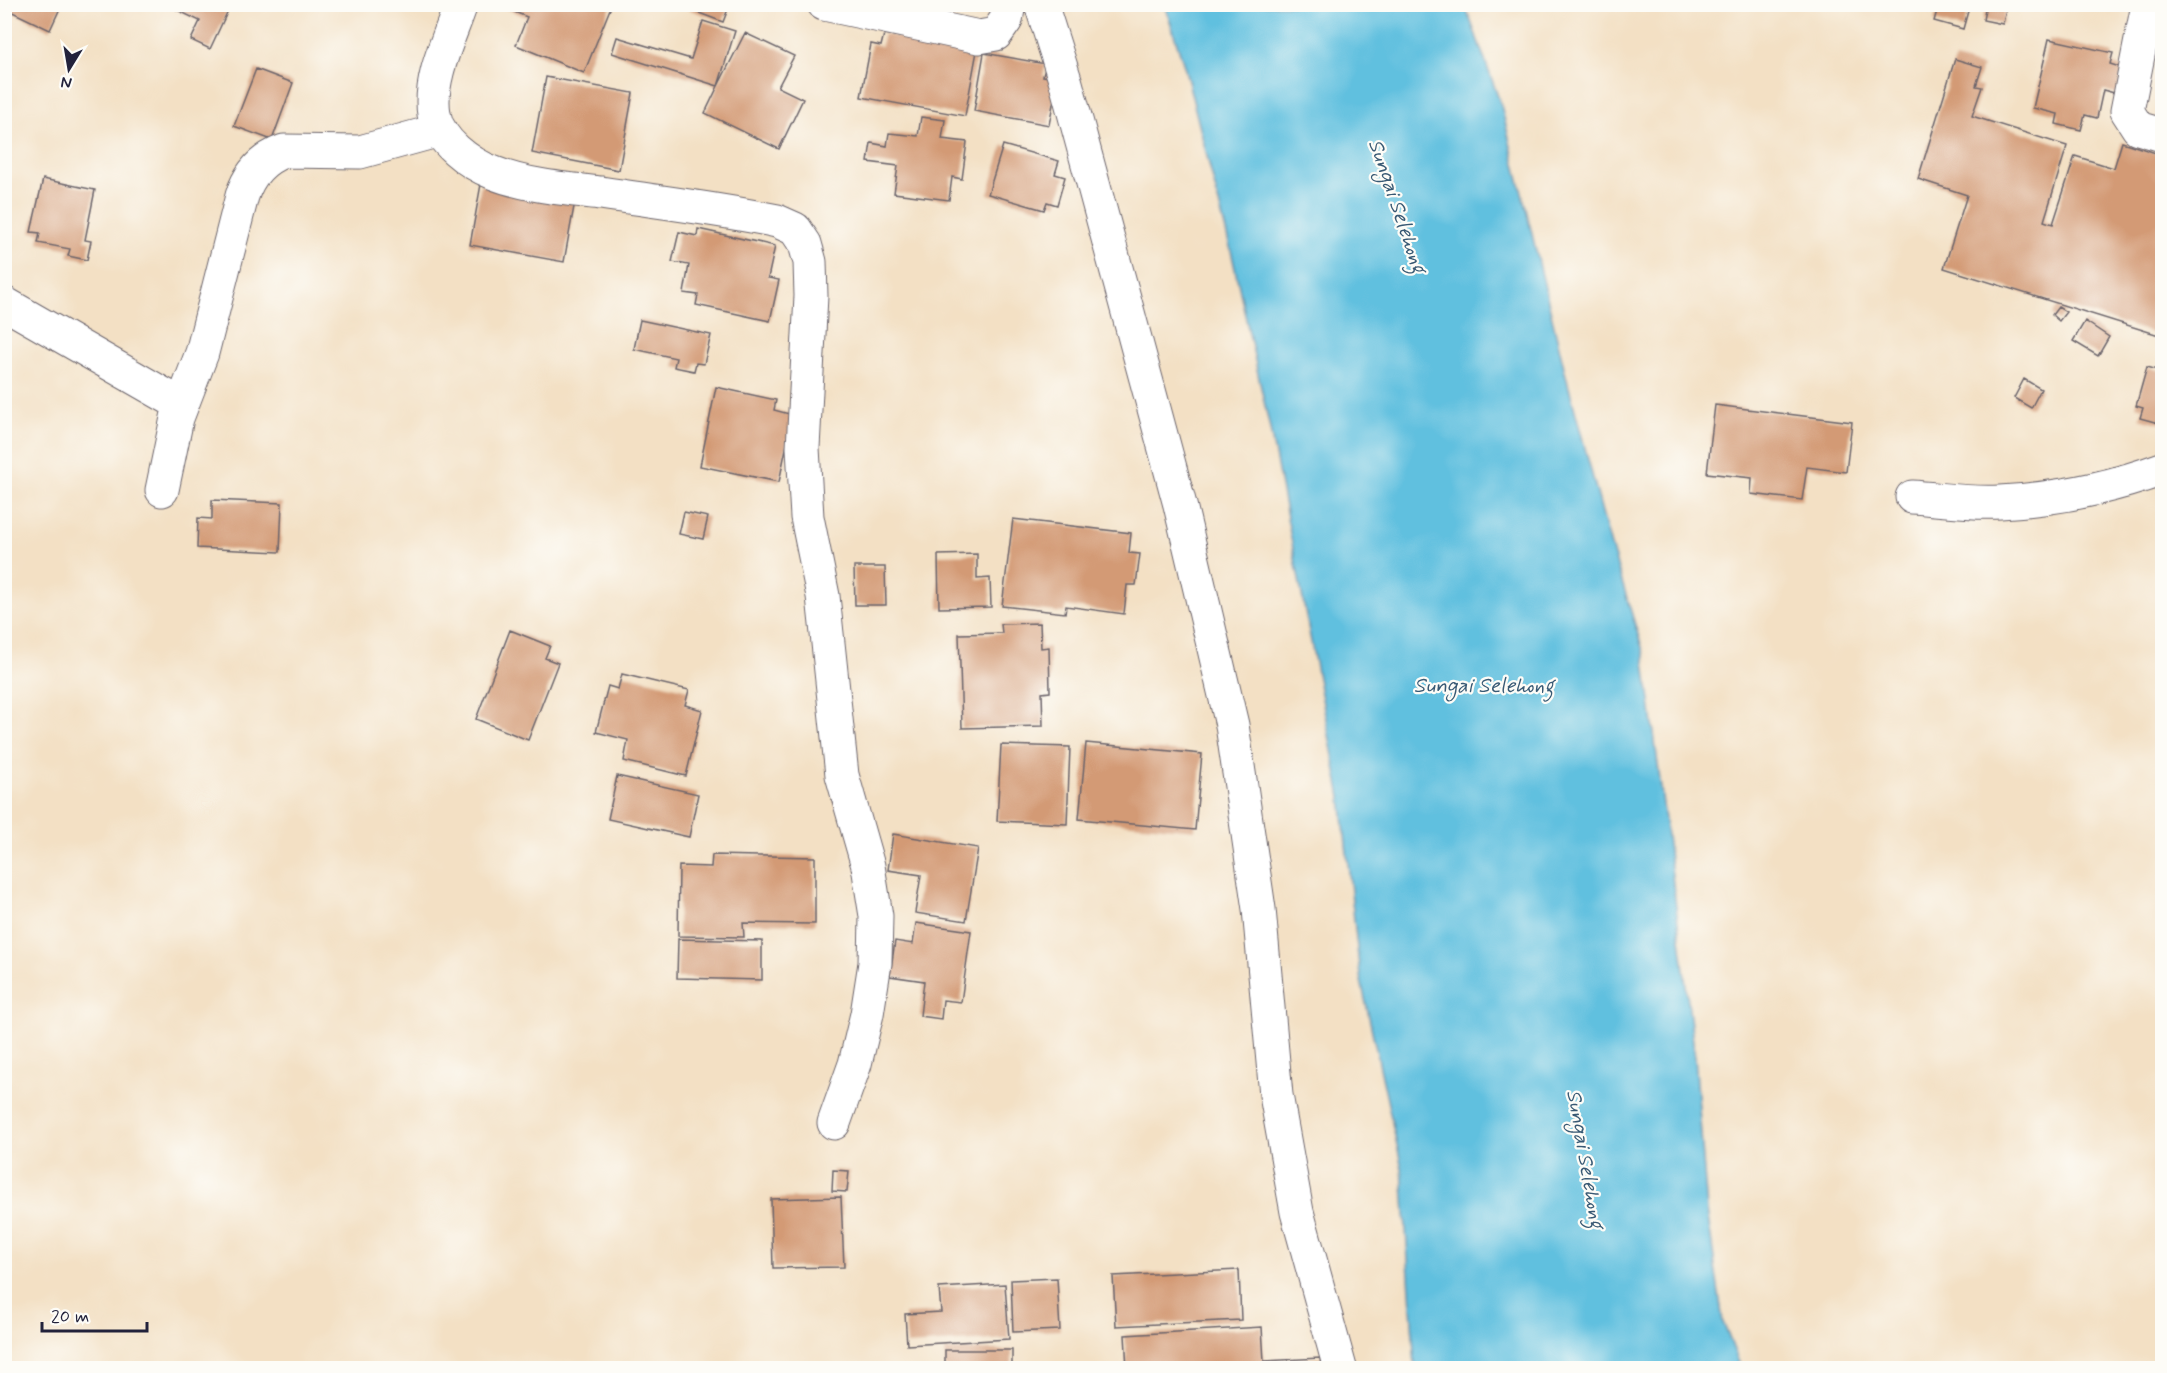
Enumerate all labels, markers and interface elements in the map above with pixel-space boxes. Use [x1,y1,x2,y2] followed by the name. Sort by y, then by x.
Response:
[39,39,99,99] north arrow
[59,71,74,94] text: N
[1359,135,1434,280] water label: Sungai Selehong
[1414,672,1556,702] water label: Sungai Selehong
[1557,1088,1611,1233] water label: Sungai Selehong
[42,1295,147,1333] scale bar
[51,1305,89,1329] text: 20 m

